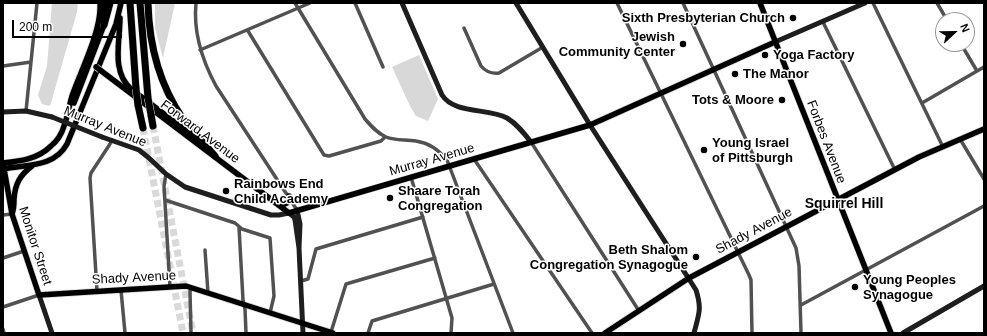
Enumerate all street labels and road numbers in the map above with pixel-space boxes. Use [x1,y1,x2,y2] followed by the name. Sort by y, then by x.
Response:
[157,97,243,167] street label: Forward Avenue
[803,98,849,186] street label: Forbes Avenue
[61,103,149,151] street label: Murray Avenue
[388,140,476,180] street label: Murray Avenue
[713,204,795,258] street label: Shady Avenue
[15,205,55,287] street label: Monitor Street
[91,268,177,288] street label: Shady Avenue

